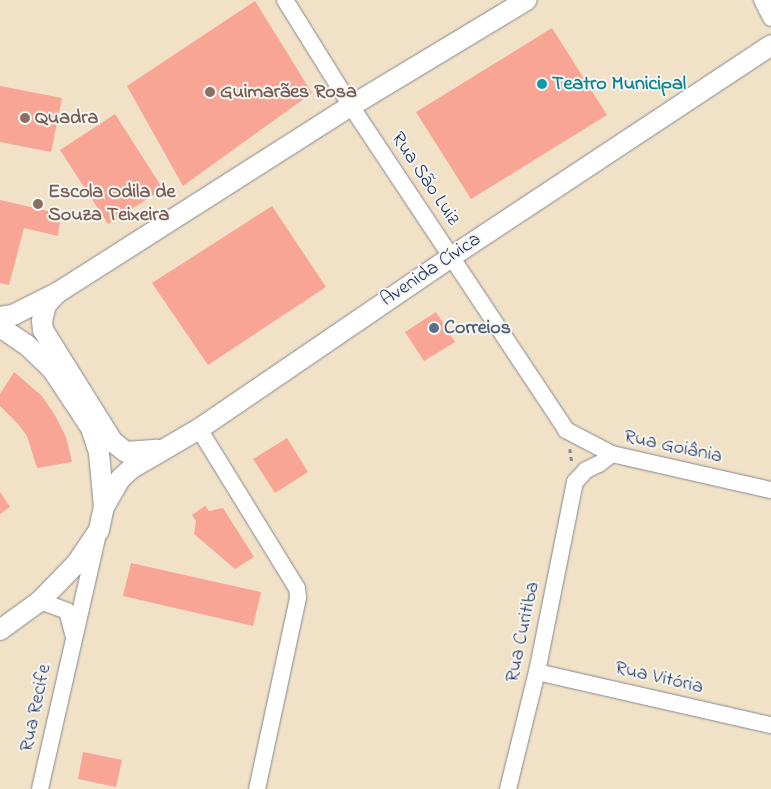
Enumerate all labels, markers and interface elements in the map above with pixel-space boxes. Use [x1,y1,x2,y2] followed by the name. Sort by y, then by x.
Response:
[552,72,686,96] place label: Teatro Municipal
[536,78,548,90] marker: Teatro Municipal
[220,80,357,104] place label: Guimarães Rosa
[204,86,216,98] marker: Guimarães Rosa
[35,106,98,130] place label: Quadra
[19,112,31,124] marker: Quadra
[385,128,465,230] street label: Rua São Luiz
[48,180,175,227] place label: Escola Odila de Souza Teixeira
[32,198,44,210] marker: Escola Odila de Souza Teixeira
[376,228,486,312] street label: Avenida Cívica
[444,316,511,340] place label: Correios
[428,322,440,334] marker: Correios
[622,425,724,469] street label: Rua Goiânia
[501,580,545,684] street label: Rua Curitiba
[612,656,706,700] street label: Rua Vitória
[15,662,57,754] street label: Rua Recife

